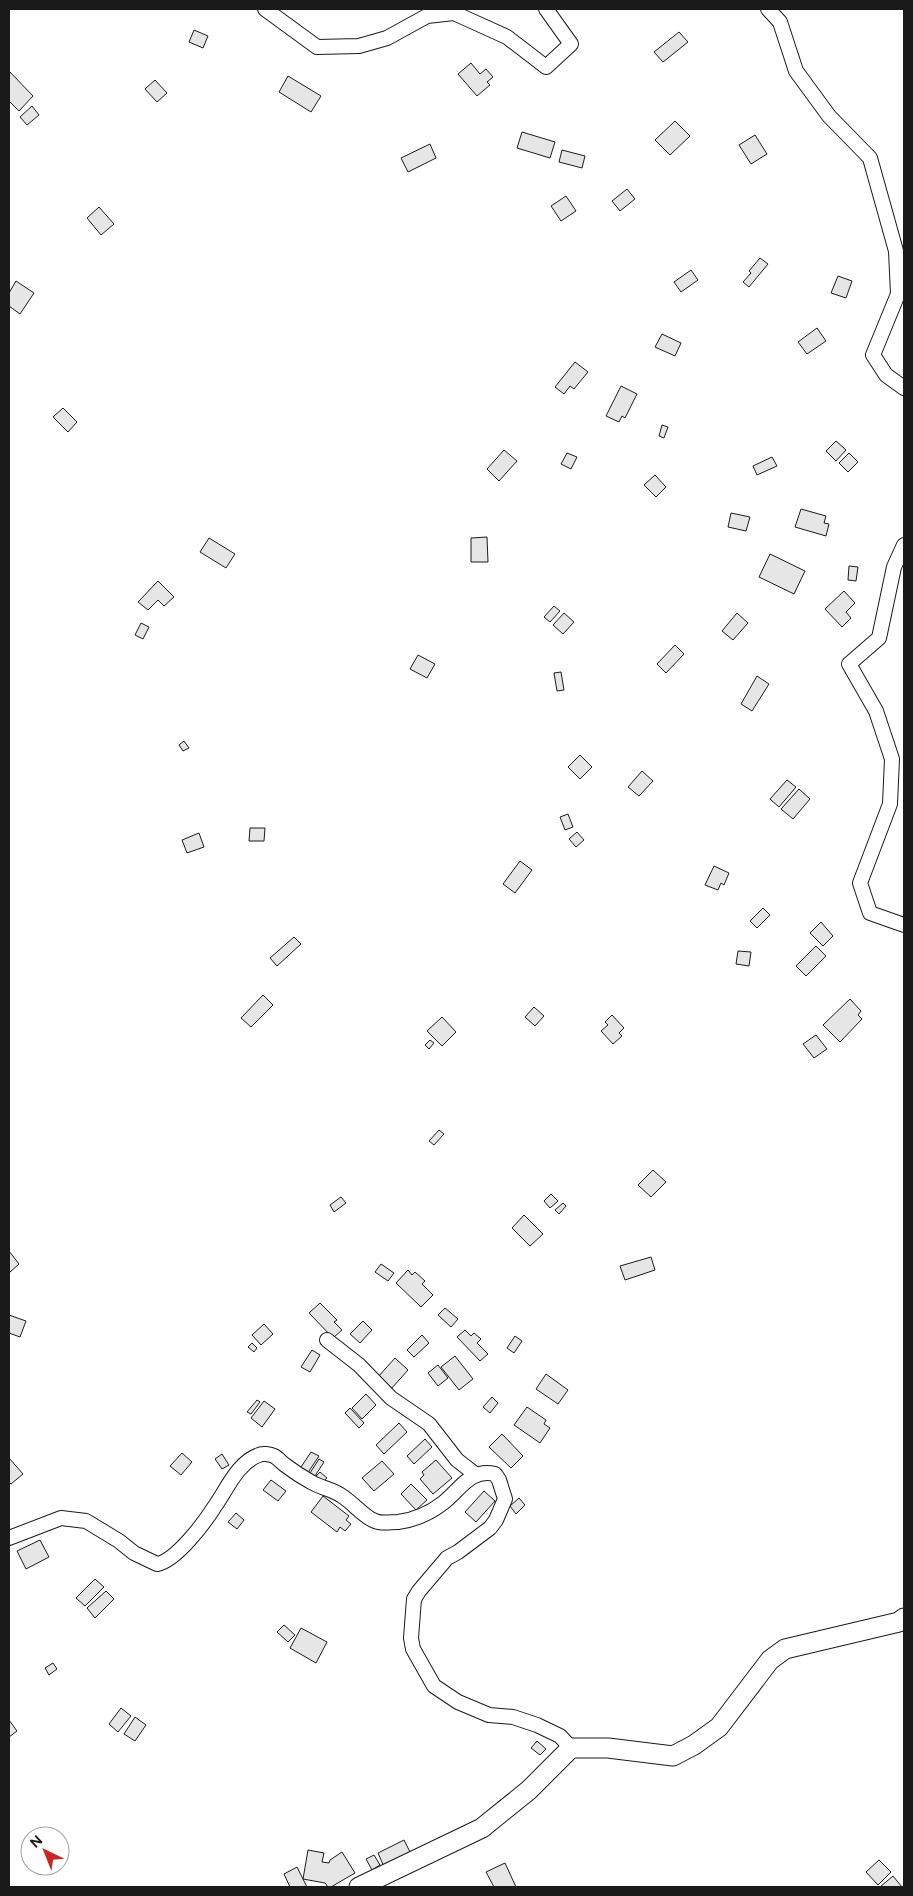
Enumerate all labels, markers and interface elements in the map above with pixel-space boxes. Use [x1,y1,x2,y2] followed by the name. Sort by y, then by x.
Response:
[20,1826,70,1876] north arrow
[27,1832,46,1852] text: N

